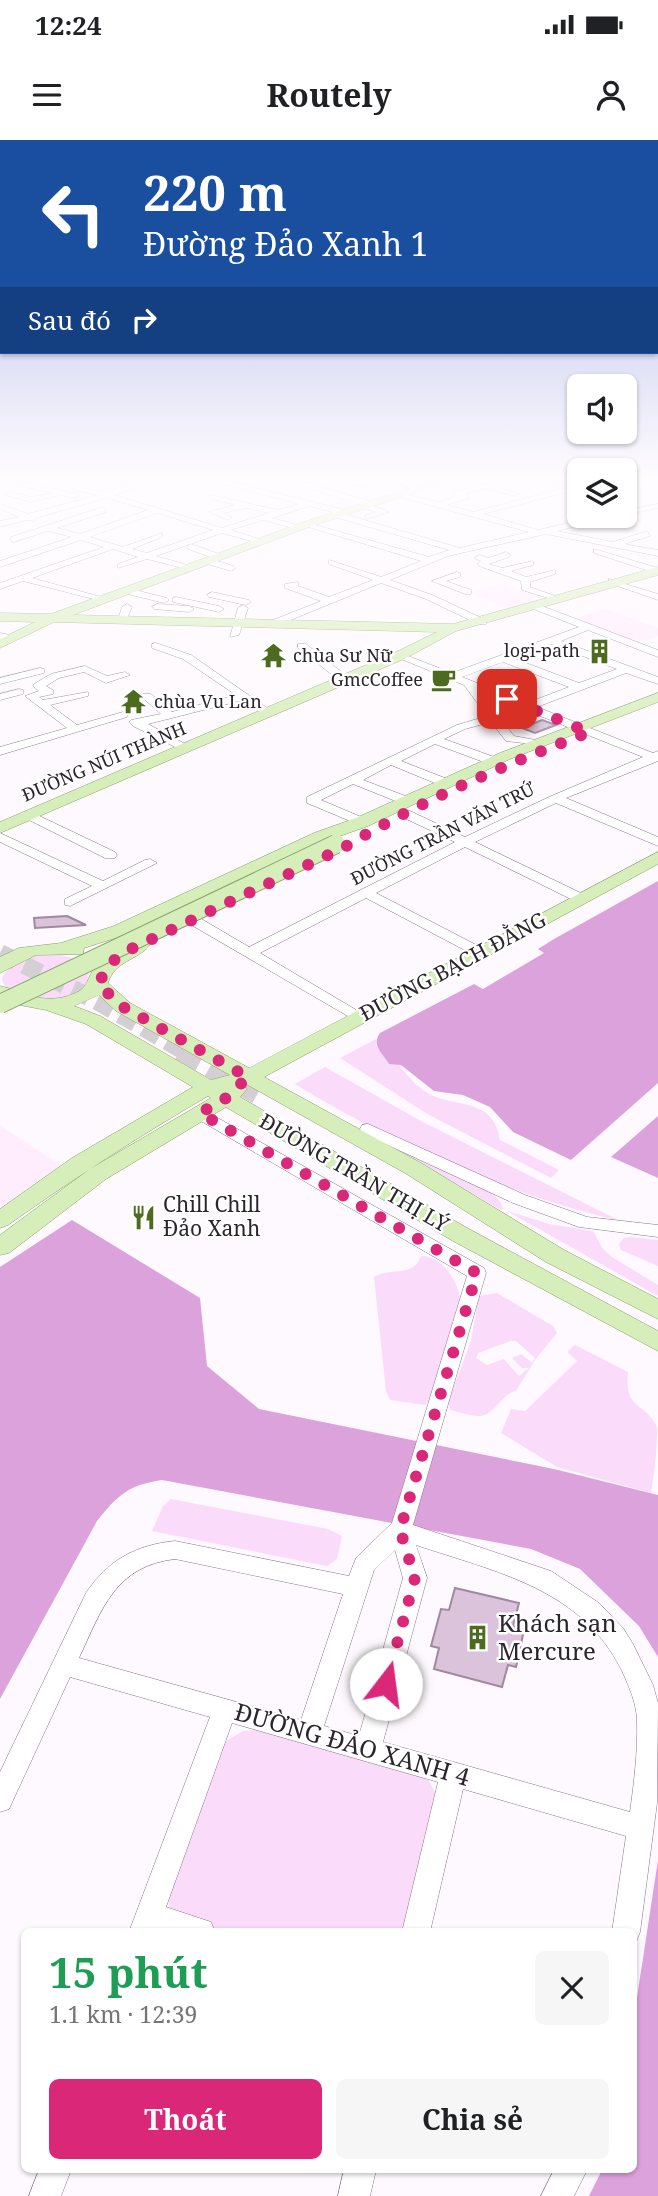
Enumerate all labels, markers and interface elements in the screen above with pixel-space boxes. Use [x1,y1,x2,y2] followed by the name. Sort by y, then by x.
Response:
[35,7,102,43] text: 12:24
[267,73,391,116] text: Routely
[28,76,66,114] icon: menu
[592,76,630,114] icon: person
[143,159,287,225] text: 220 m
[28,168,119,259] icon: left
[143,222,429,265] text: Đường Đảo Xanh 1
[125,301,163,339] icon: right
[28,302,111,338] text: Sau đó
[567,374,637,528] map controls
[567,374,637,444] button: sound
[567,458,637,528] button: layers
[586,637,614,665] building icon: logi-path
[504,638,580,662] place label: logi-path
[259,642,287,670] temple icon: chùa Sư Nữ
[293,643,393,667] place label: chùa Sư Nữ
[429,666,457,694] cafe icon: GmcCoffee
[331,667,423,691] place label: GmcCoffee
[477,669,537,729] pin
[488,680,526,718] icon: arrive
[120,688,148,716] temple icon: chùa Vu Lan
[154,689,262,713] place label: chùa Vu Lan
[18,716,189,806] street label: ĐƯỜNG NÚI THÀNH
[346,776,539,890] street label: ĐƯỜNG TRẦN VĂN TRỨ
[354,905,551,1027] street label: ĐƯỜNG BẠCH ĐẰNG
[255,1106,455,1238] street label: ĐƯỜNG TRẦN THỊ LÝ
[163,1190,261,1242] place label: Chill Chill Đảo Xanh
[129,1203,157,1231] restaurant icon: Chill Chill Đảo Xanh
[498,1606,617,1667] place label: Khách sạn Mercure
[464,1624,492,1652] building icon: Khách sạn Mercure
[349,1647,423,1721] position arrow
[231,1694,474,1793] street label: ĐƯỜNG ĐẢO XANH 4
[49,1943,208,2000] text: 15 phút
[535,1951,609,2025] button: close
[49,1998,197,2030] text: 1.1 km · 12:39
[49,2079,322,2159] button: Thoát
[336,2079,609,2159] button: Chia sẻ

